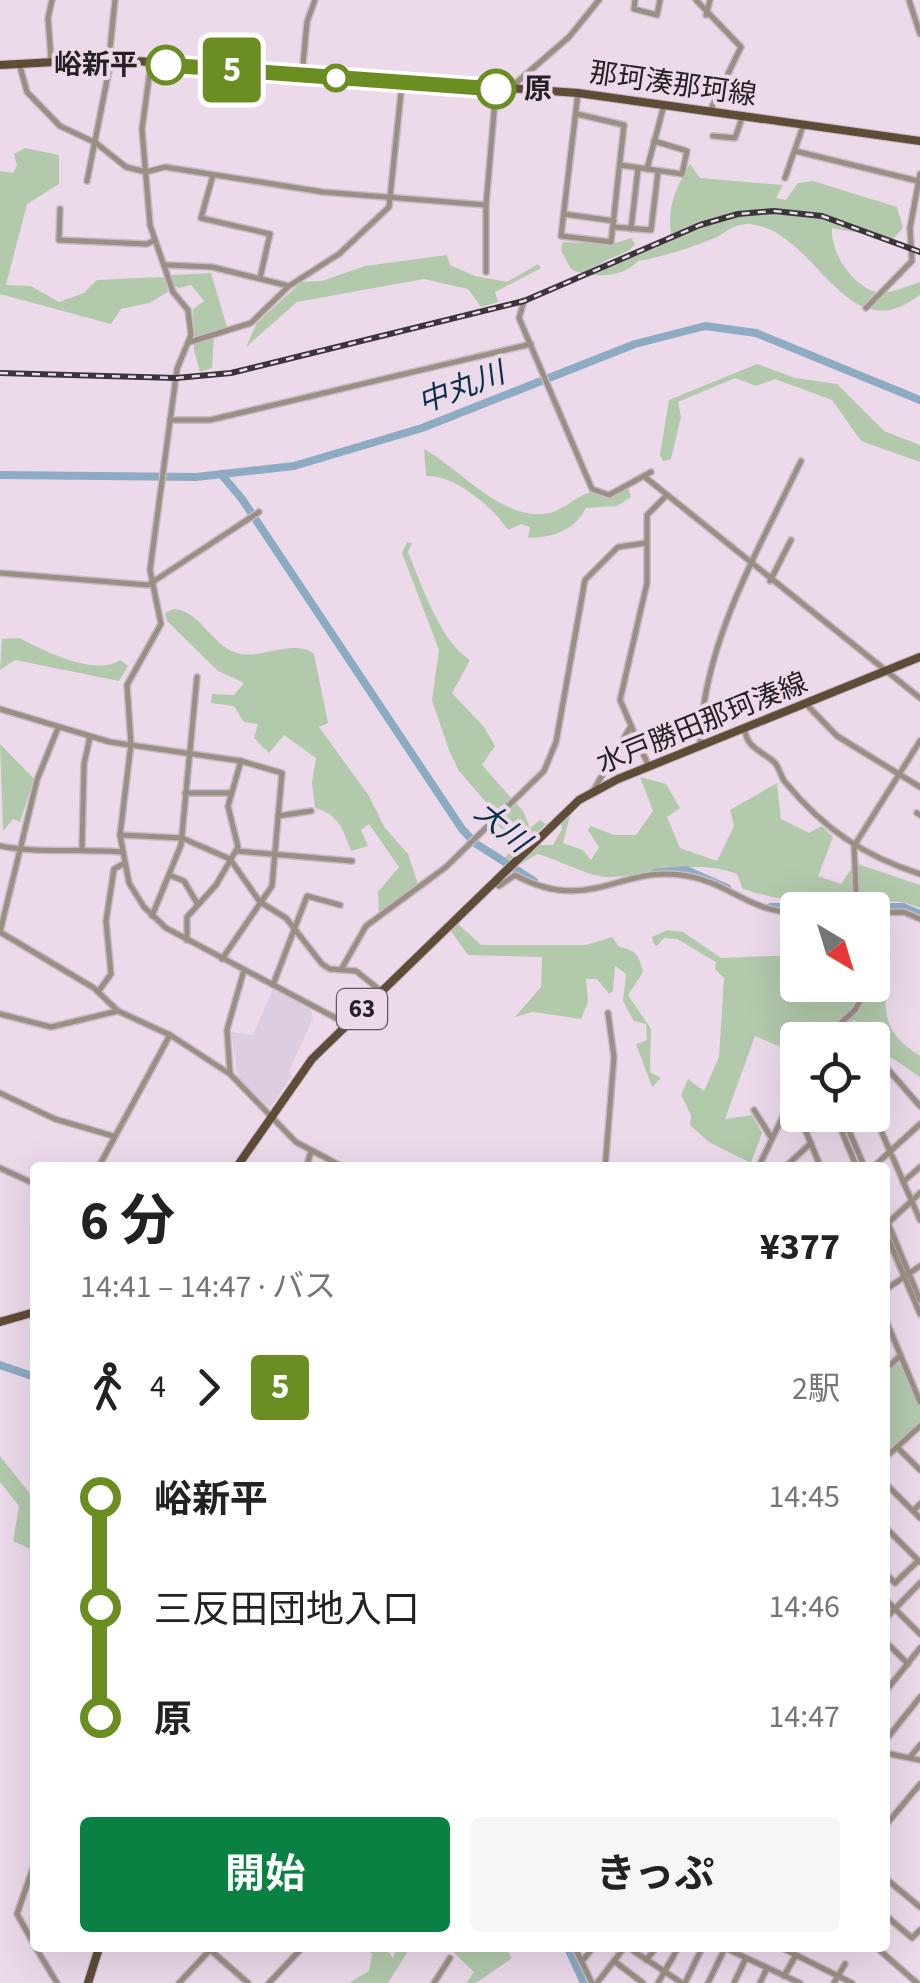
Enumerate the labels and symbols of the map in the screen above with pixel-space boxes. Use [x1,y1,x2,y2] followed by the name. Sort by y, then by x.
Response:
[200,38,264,102] line badge: 5
[54,45,138,85] place label: 峪新平
[147,46,185,84] marker: 峪新平
[587,53,759,115] street label: 那珂湊那珂線
[323,65,349,91] unlabelled marker
[524,69,552,109] place label: 原
[477,70,515,108] marker: 原
[411,351,514,424] water label: 中丸川
[591,662,813,784] street label: 水戸勝田那珂湊線
[465,791,541,865] water label: 大川
[780,892,890,1002] north arrow
[337,989,387,1029] road number: 63

